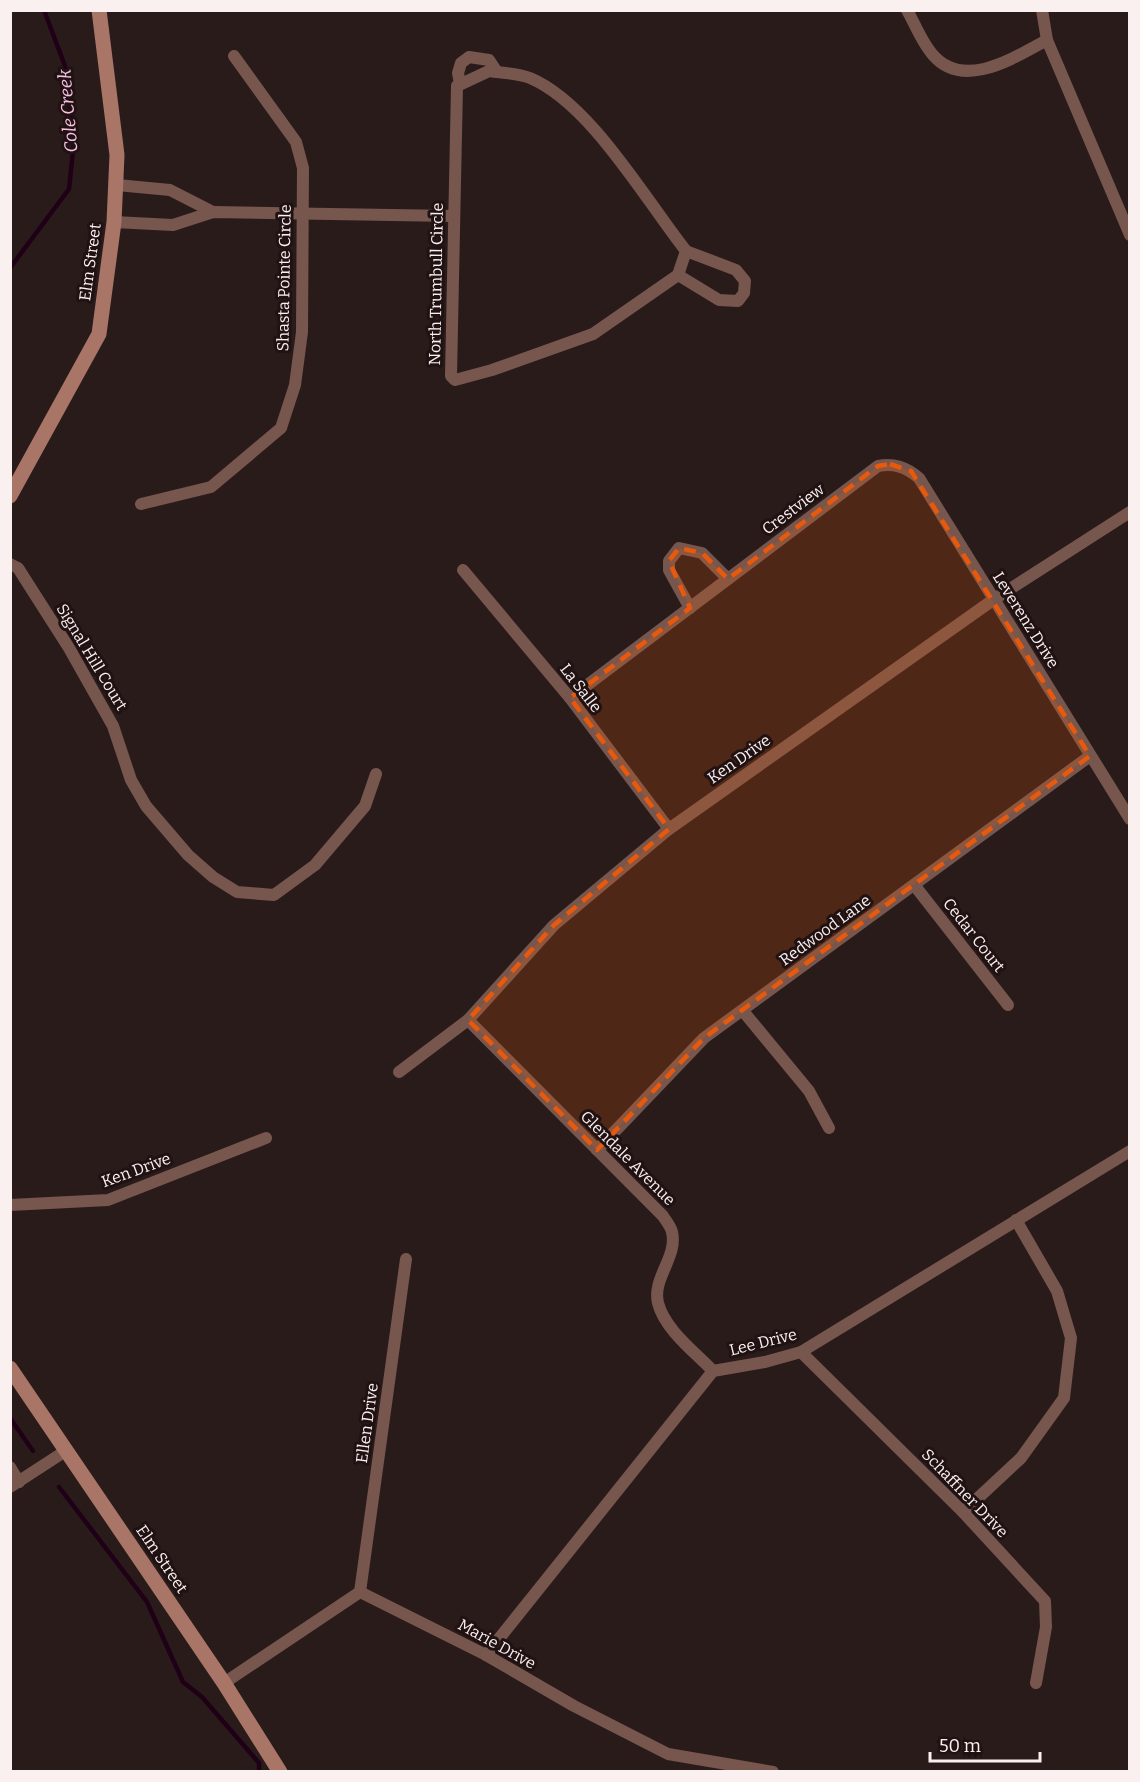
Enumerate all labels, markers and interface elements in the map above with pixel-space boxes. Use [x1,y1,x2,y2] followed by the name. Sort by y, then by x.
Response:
[53,68,83,154] water label: Cole Creek
[425,202,447,366] street label: North Trumbull Circle
[273,204,295,352] street label: Shasta Pointe Circle
[75,222,105,302] street label: Elm Street
[758,479,828,539] street label: Crestview
[989,568,1063,672] street label: Leverenz Drive
[53,600,131,714] street label: Signal Hill Court
[556,660,606,716] street label: La Salle
[704,731,774,787] street label: Ken Drive
[776,891,874,969] street label: Redwood Lane
[939,894,1009,976] street label: Cedar Court
[577,1107,679,1209] street label: Glendale Avenue
[99,1149,173,1191] street label: Ken Drive
[727,1324,799,1360] street label: Lee Drive
[352,1382,382,1464] street label: Ellen Drive
[918,1445,1012,1541] street label: Schaffner Drive
[132,1521,192,1597] street label: Elm Street
[455,1615,539,1673] street label: Marie Drive
[930,1725,1040,1763] scale bar
[939,1735,981,1757] text: 50 m

